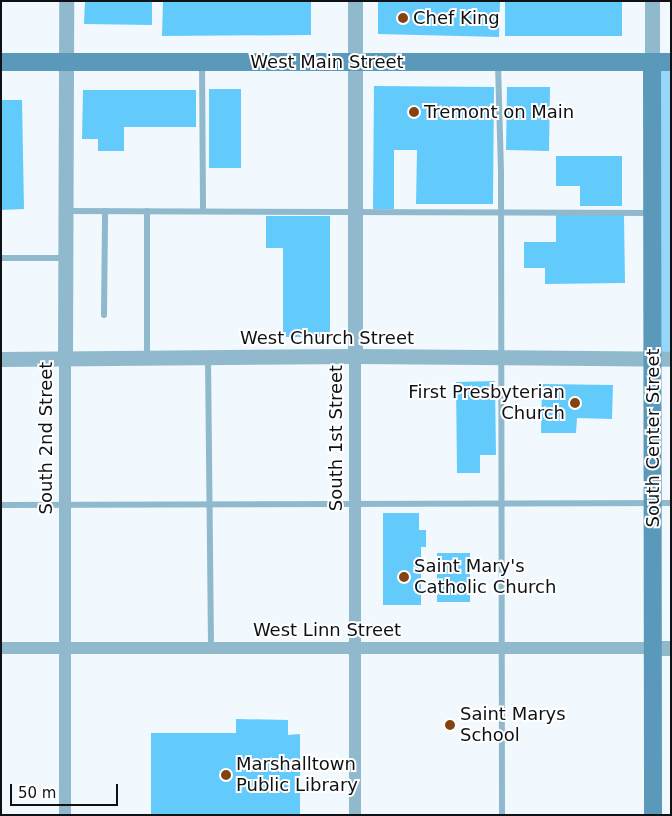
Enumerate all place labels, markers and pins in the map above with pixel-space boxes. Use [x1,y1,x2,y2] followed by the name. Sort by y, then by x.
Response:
[413,7,500,29] place label: Chef King
[397,12,409,24] marker: Chef King
[424,101,574,123] place label: Tremont on Main
[408,106,420,118] marker: Tremont on Main
[408,382,565,424] place label: First Presbyterian Church
[569,397,581,409] marker: First Presbyterian Church
[414,556,556,598] place label: Saint Mary's Catholic Church
[398,571,410,583] marker: Saint Mary's Catholic Church
[460,704,566,746] place label: Saint Marys School
[444,719,456,731] marker: Saint Marys School
[236,754,358,796] place label: Marshalltown Public Library
[220,769,232,781] marker: Marshalltown Public Library

